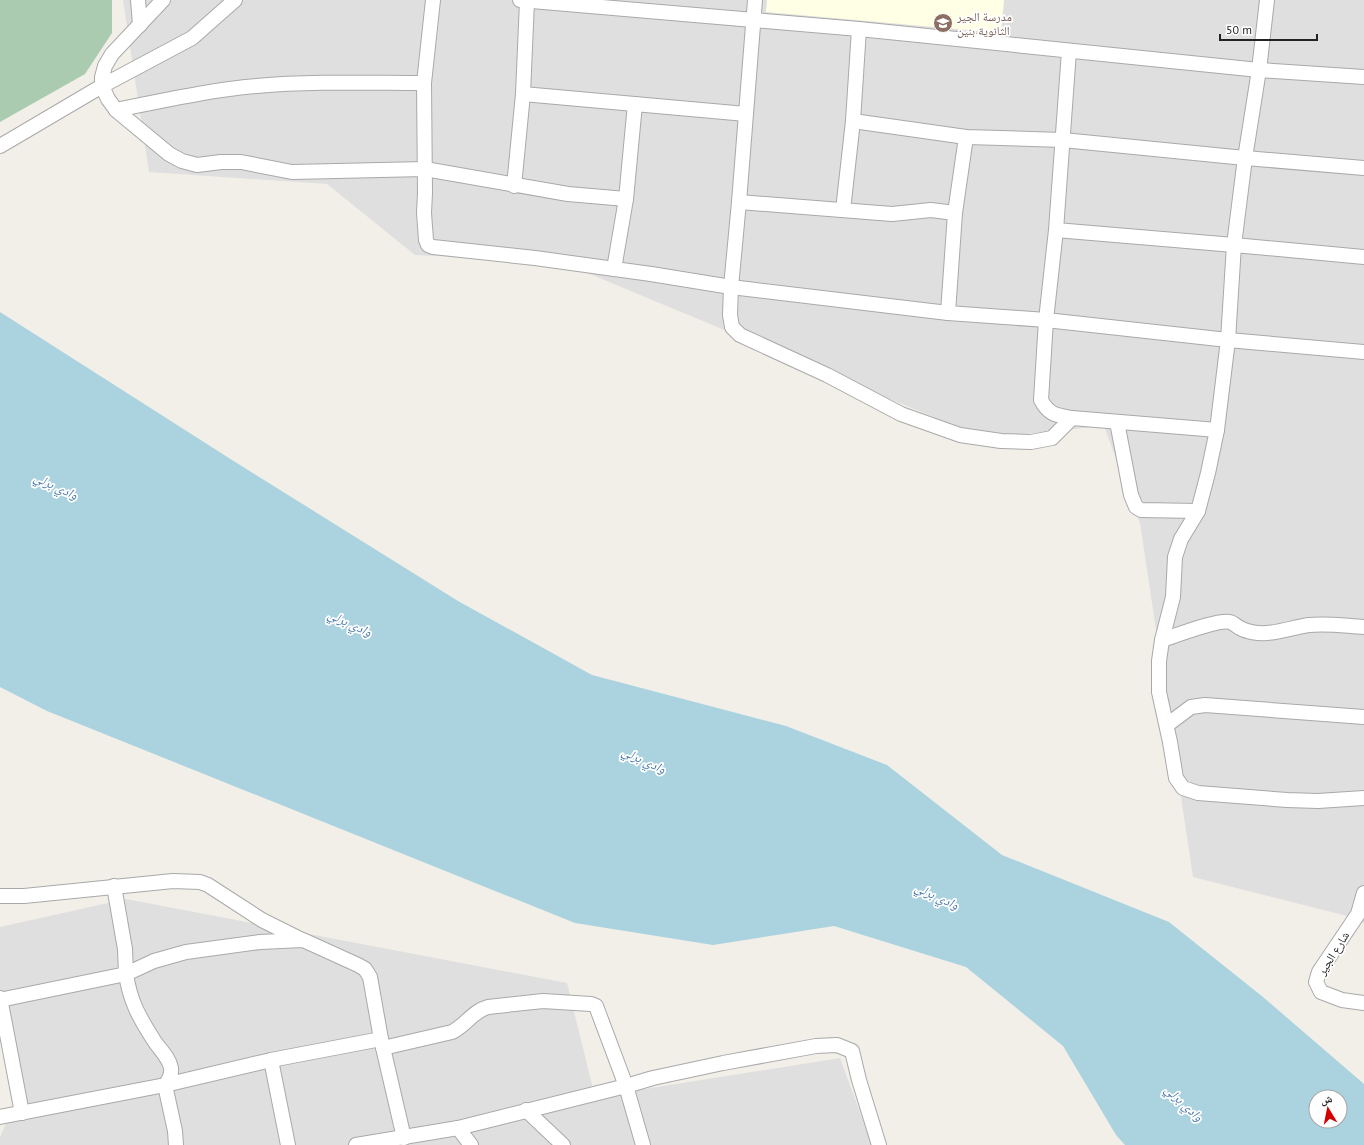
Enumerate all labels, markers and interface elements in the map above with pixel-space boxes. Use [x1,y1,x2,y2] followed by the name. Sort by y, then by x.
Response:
[956,9,1012,38] place label: مدرسة الجير الثانوية بنين
[932,12,954,34] school or university icon: مدرسة الجير الثانوية بنين
[1220,16,1317,42] scale bar
[1226,22,1252,37] text: 50 m
[30,468,81,506] water label: وادي برلي
[324,605,375,643] water label: وادي برلي
[618,742,669,780] water label: وادي برلي
[911,878,962,916] water label: وادي برلي
[1313,928,1353,979] street label: شارع الجير
[1160,1081,1207,1127] water label: وادي برلي
[1308,1089,1348,1129] north arrow
[1319,1091,1334,1108] text: ش

